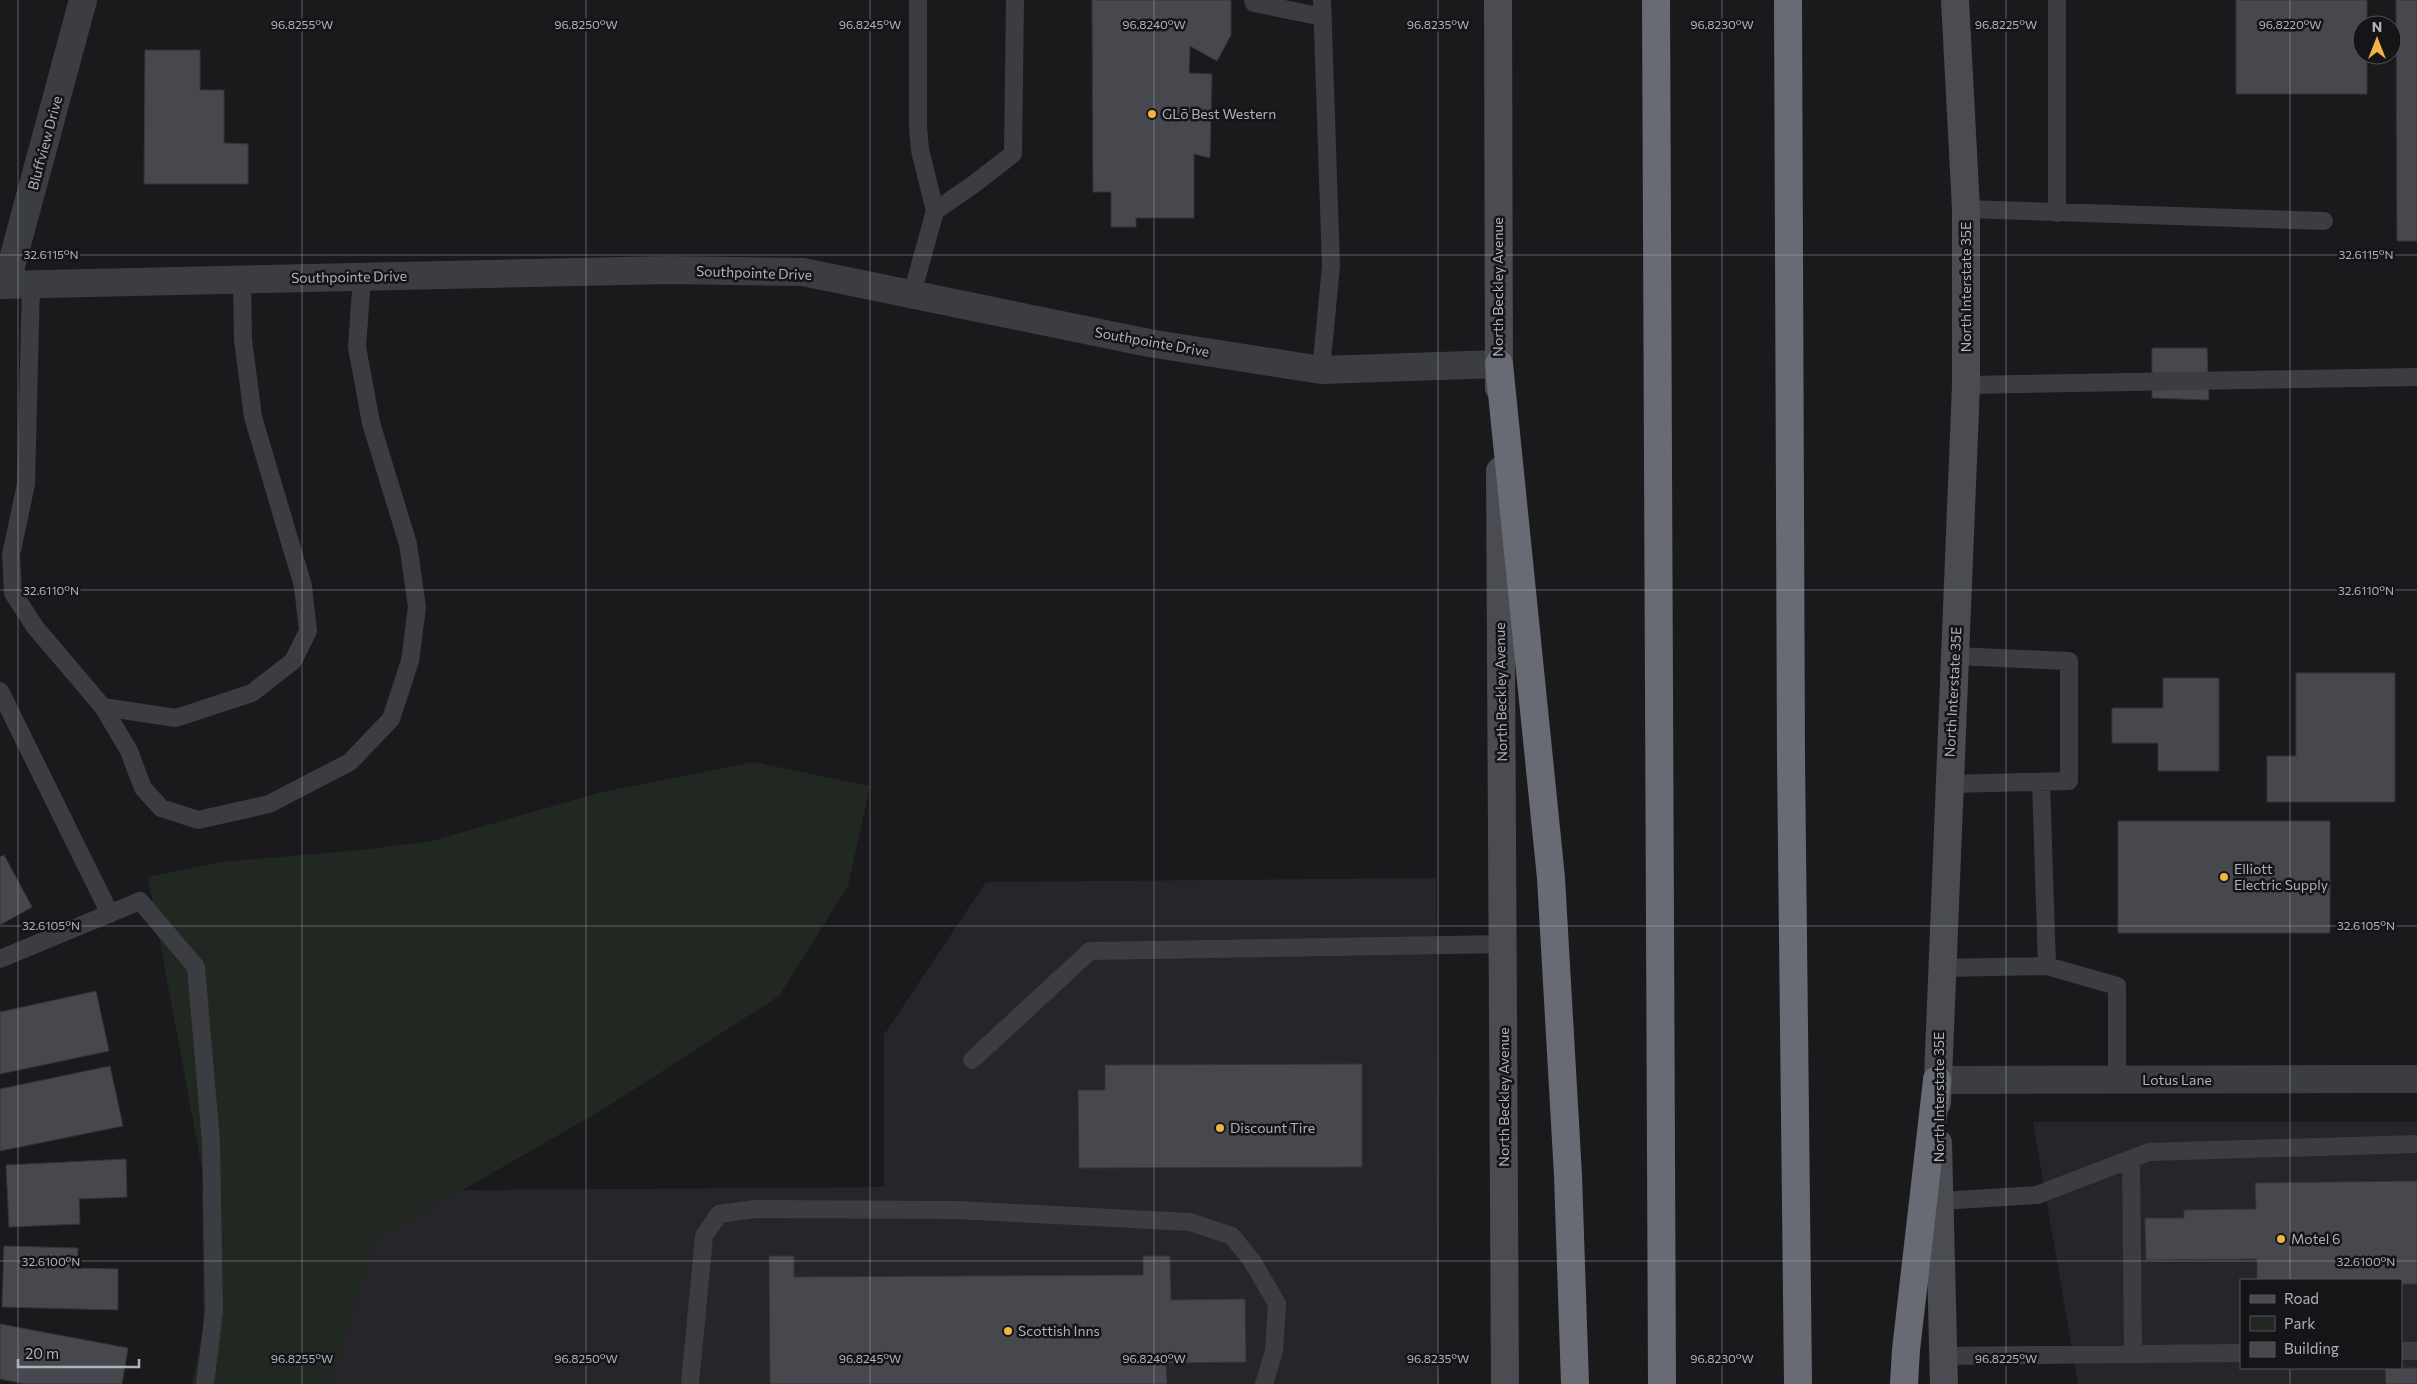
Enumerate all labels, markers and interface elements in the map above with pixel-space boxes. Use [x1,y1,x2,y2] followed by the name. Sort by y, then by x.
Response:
[2352,15,2402,65] north arrow
[271,17,333,31] text: 96.8255°W
[554,17,618,31] text: 96.8250°W
[839,17,901,31] text: 96.8245°W
[1122,17,1186,31] text: 96.8240°W
[1407,17,1469,31] text: 96.8235°W
[1690,17,1754,31] text: 96.8230°W
[1975,17,2037,31] text: 96.8225°W
[2258,17,2322,31] text: 96.8220°W
[2372,18,2382,35] text: N
[24,94,65,192] street label: Bluffview Drive
[1162,105,1276,122] place label: GLō Best Western
[1146,108,1158,120] marker: GLō Best Western
[1489,217,1506,357] street label: North Beckley Avenue
[1957,222,1974,352] street label: North Interstate 35E
[23,247,79,261] text: 32.6115°N
[2338,247,2394,261] text: 32.6115°N
[696,262,812,283] street label: Southpointe Drive
[291,267,407,286] street label: Southpointe Drive
[1094,323,1211,360] street label: Southpointe Drive
[23,583,79,597] text: 32.6110°N
[2338,583,2394,597] text: 32.6110°N
[1491,622,1510,762] street label: North Beckley Avenue
[1941,626,1964,758] street label: North Interstate 35E
[2234,860,2328,893] place label: Elliott Electric Supply
[2218,871,2230,883] marker: Elliott Electric Supply
[22,918,80,932] text: 32.6105°N
[2337,918,2395,932] text: 32.6105°N
[1495,1027,1512,1167] street label: North Beckley Avenue
[1930,1032,1947,1162] street label: North Interstate 35E
[2142,1071,2212,1088] street label: Lotus Lane
[1230,1119,1315,1136] place label: Discount Tire
[1214,1122,1226,1134] marker: Discount Tire
[2291,1230,2340,1247] place label: Motel 6
[2275,1233,2287,1245] marker: Motel 6
[22,1254,80,1268] text: 32.6100°N
[2337,1254,2395,1268] text: 32.6100°N
[2240,1279,2402,1369] legend
[2284,1289,2319,1307] text: Road
[2284,1314,2315,1332] text: Park
[1018,1322,1100,1339] place label: Scottish Inns
[1002,1325,1014,1337] marker: Scottish Inns
[18,1336,139,1368] scale bar
[2284,1339,2339,1357] text: Building
[25,1344,59,1362] text: 20 m
[271,1351,333,1365] text: 96.8255°W
[554,1351,618,1365] text: 96.8250°W
[839,1351,901,1365] text: 96.8245°W
[1122,1351,1186,1365] text: 96.8240°W
[1407,1351,1469,1365] text: 96.8235°W
[1690,1351,1754,1365] text: 96.8230°W
[1975,1351,2037,1365] text: 96.8225°W

